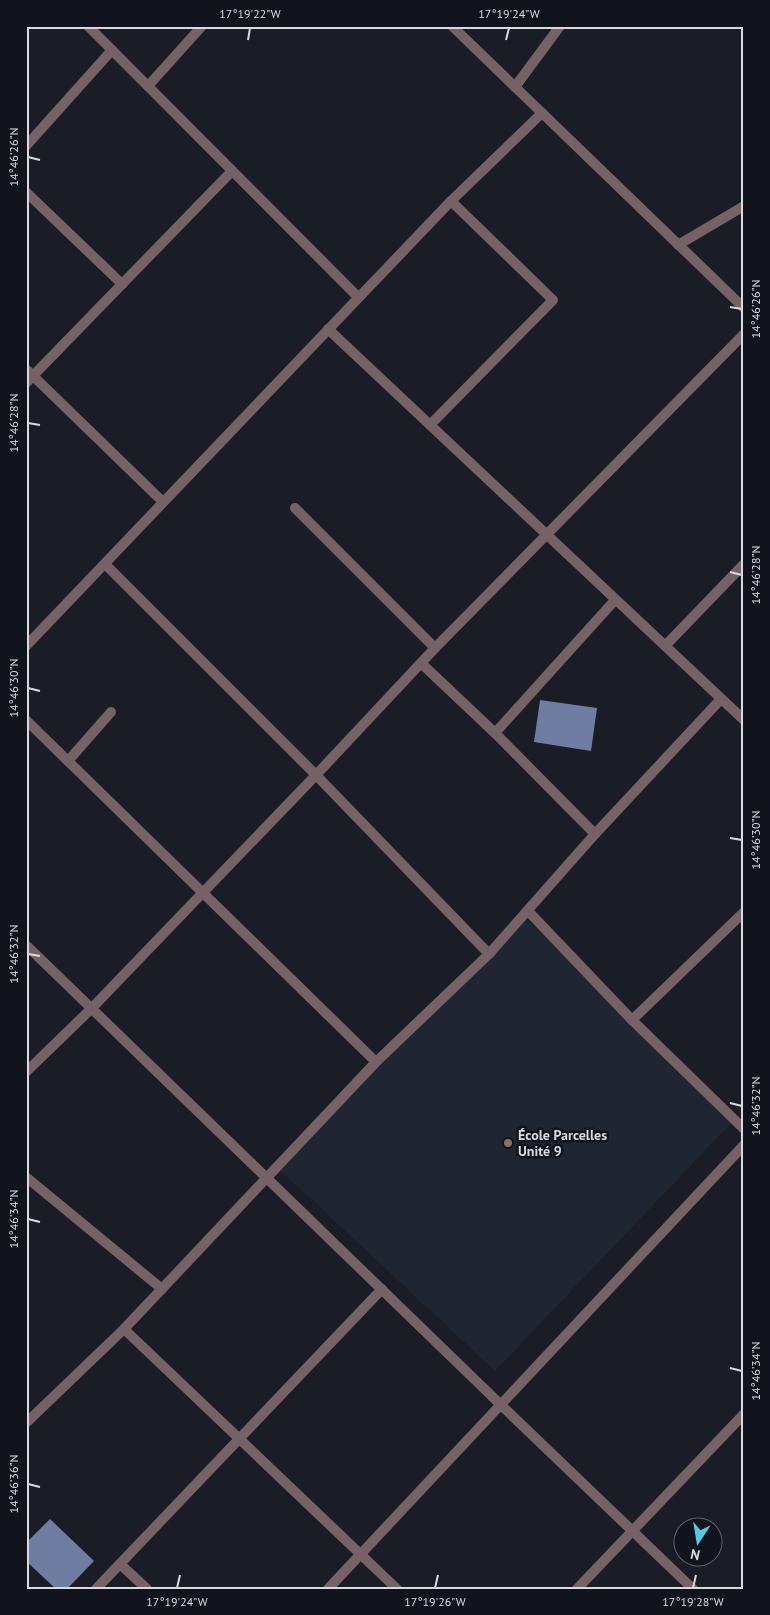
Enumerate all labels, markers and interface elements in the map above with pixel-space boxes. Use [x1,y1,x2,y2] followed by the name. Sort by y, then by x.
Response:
[219,6,281,21] text: 17°19'22"W
[478,6,540,21] text: 17°19'24"W
[6,127,21,187] text: 14°46'26"N
[748,279,763,339] text: 14°46'26"N
[6,393,21,453] text: 14°46'28"N
[748,545,763,605] text: 14°46'28"N
[6,658,21,718] text: 14°46'30"N
[748,810,763,870] text: 14°46'30"N
[6,924,21,984] text: 14°46'32"N
[748,1076,763,1136] text: 14°46'32"N
[518,1126,607,1160] place label: École Parcelles Unité 9
[502,1137,514,1149] marker: École Parcelles Unité 9
[6,1189,21,1249] text: 14°46'34"N
[748,1341,763,1401] text: 14°46'34"N
[6,1454,21,1514] text: 14°46'36"N
[672,1518,722,1568] north arrow
[689,1545,702,1564] text: N
[146,1594,208,1609] text: 17°19'24"W
[404,1594,466,1609] text: 17°19'26"W
[662,1594,724,1609] text: 17°19'28"W

